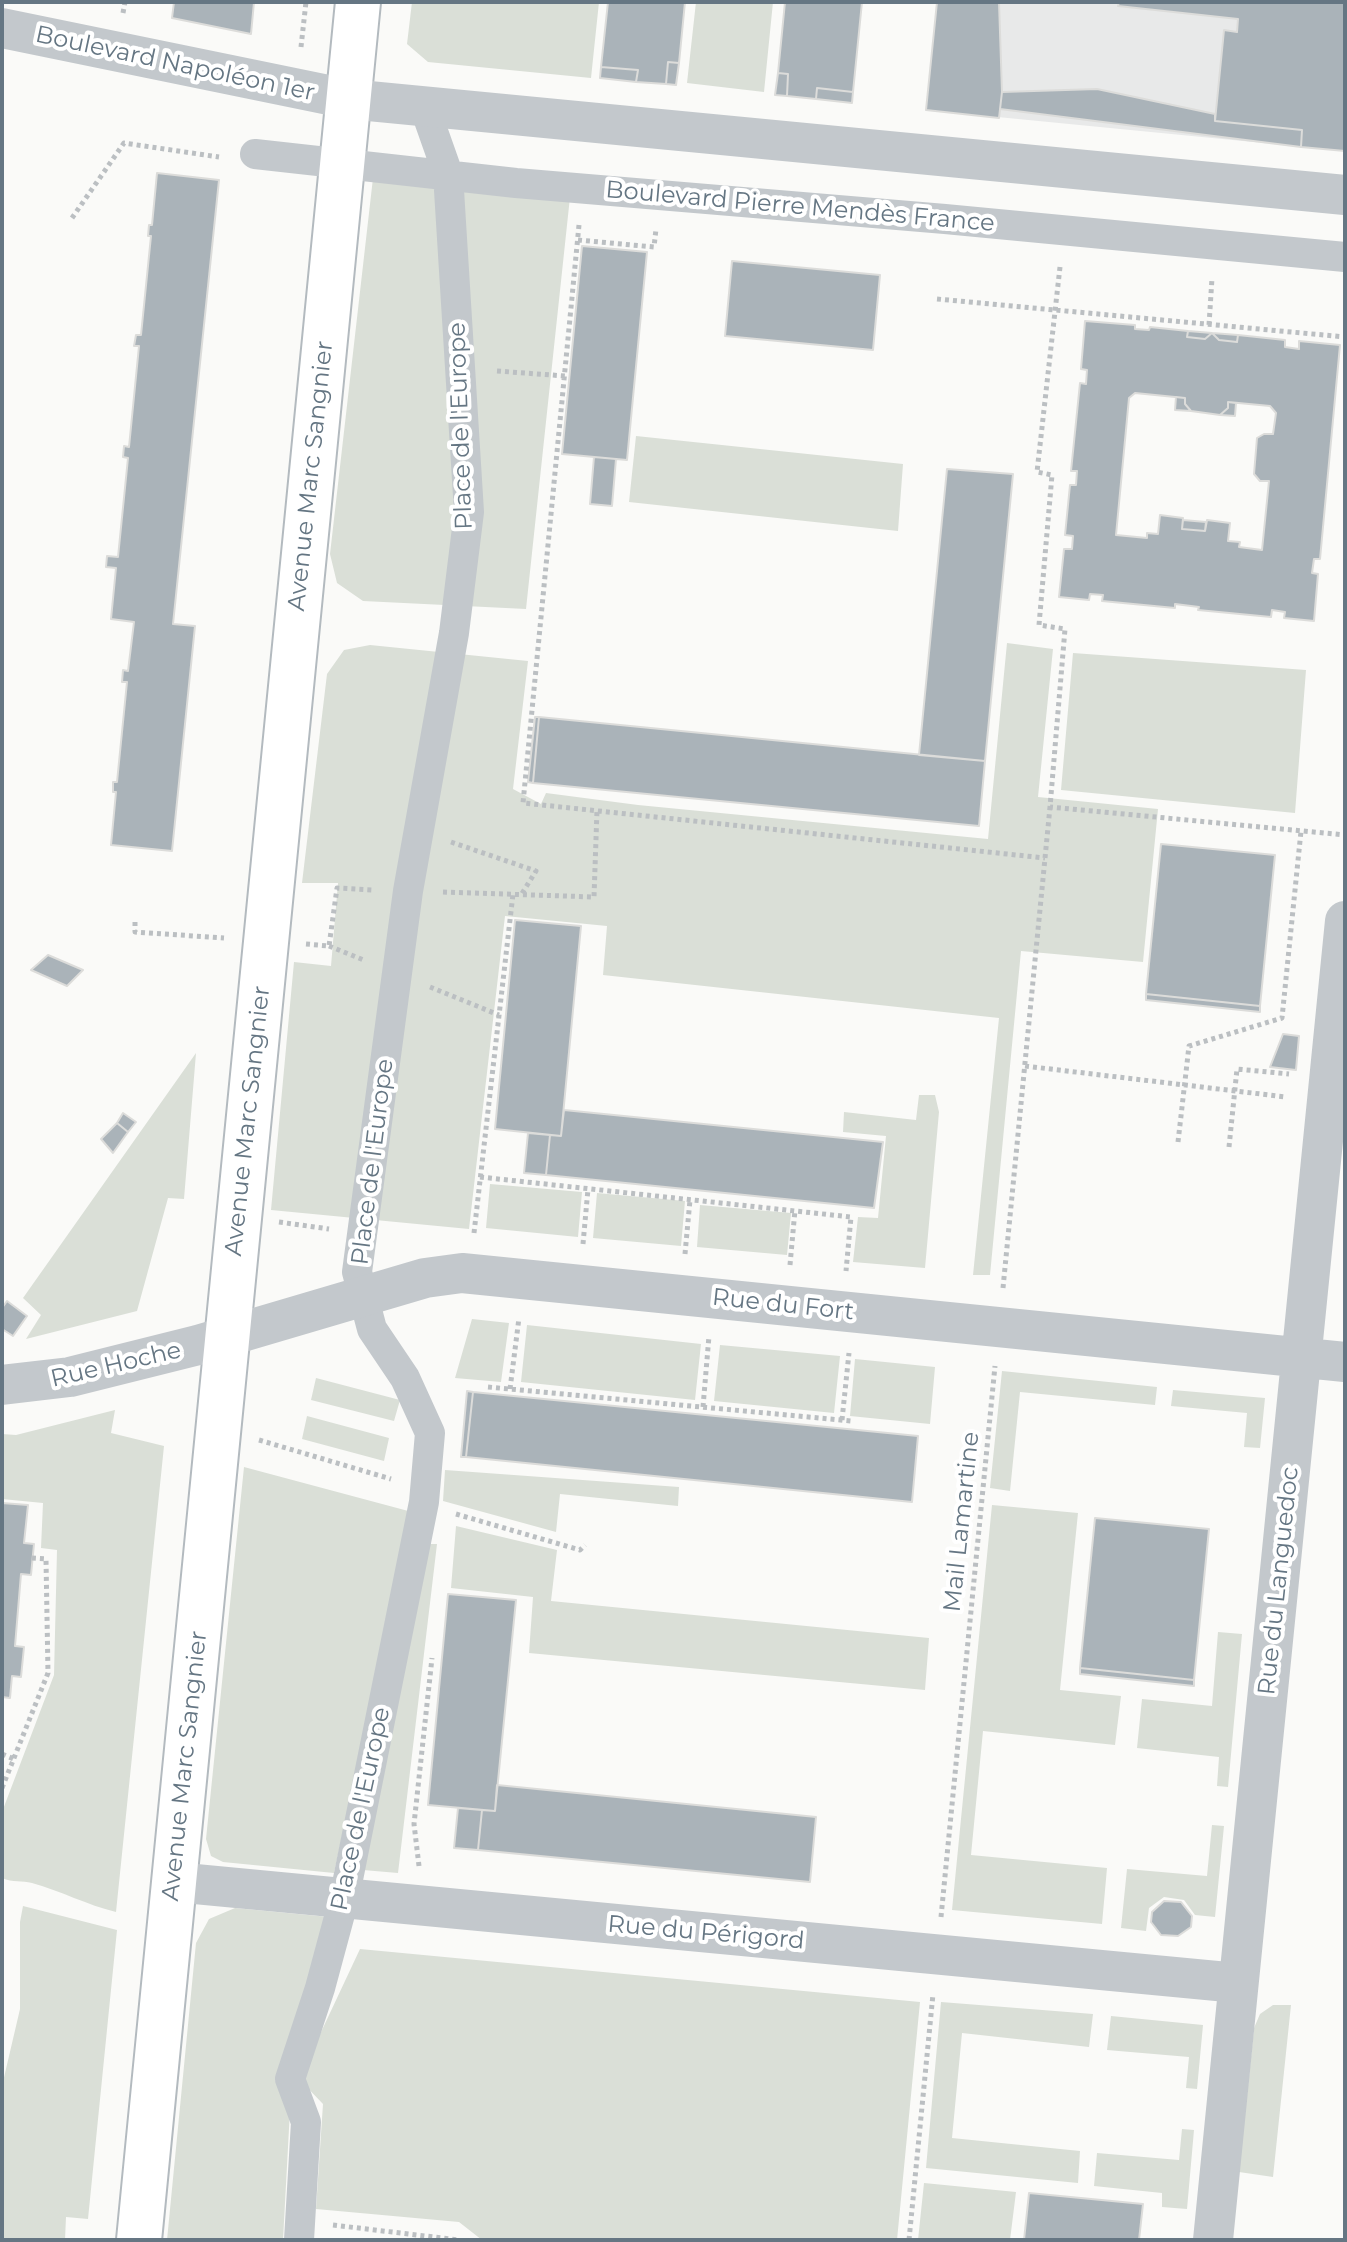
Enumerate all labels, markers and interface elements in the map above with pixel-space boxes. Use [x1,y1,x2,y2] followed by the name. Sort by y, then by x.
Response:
[33,20,317,108] street label: Boulevard Napoléon 1er
[604,176,996,238] street label: Boulevard Pierre Mendès France
[443,322,479,530] street label: Place de l'Europe
[282,340,340,612] street label: Avenue Marc Sangnier
[219,985,277,1257] street label: Avenue Marc Sangnier
[346,1057,400,1267] street label: Place de l'Europe
[711,1283,855,1327] street label: Rue du Fort
[48,1336,184,1394] street label: Rue Hoche
[938,1430,986,1614] street label: Mail Lamartine
[1253,1465,1305,1697] street label: Rue du Languedoc
[156,1630,214,1902] street label: Avenue Marc Sangnier
[325,1705,397,1913] street label: Place de l'Europe
[606,1910,806,1956] street label: Rue du Périgord

